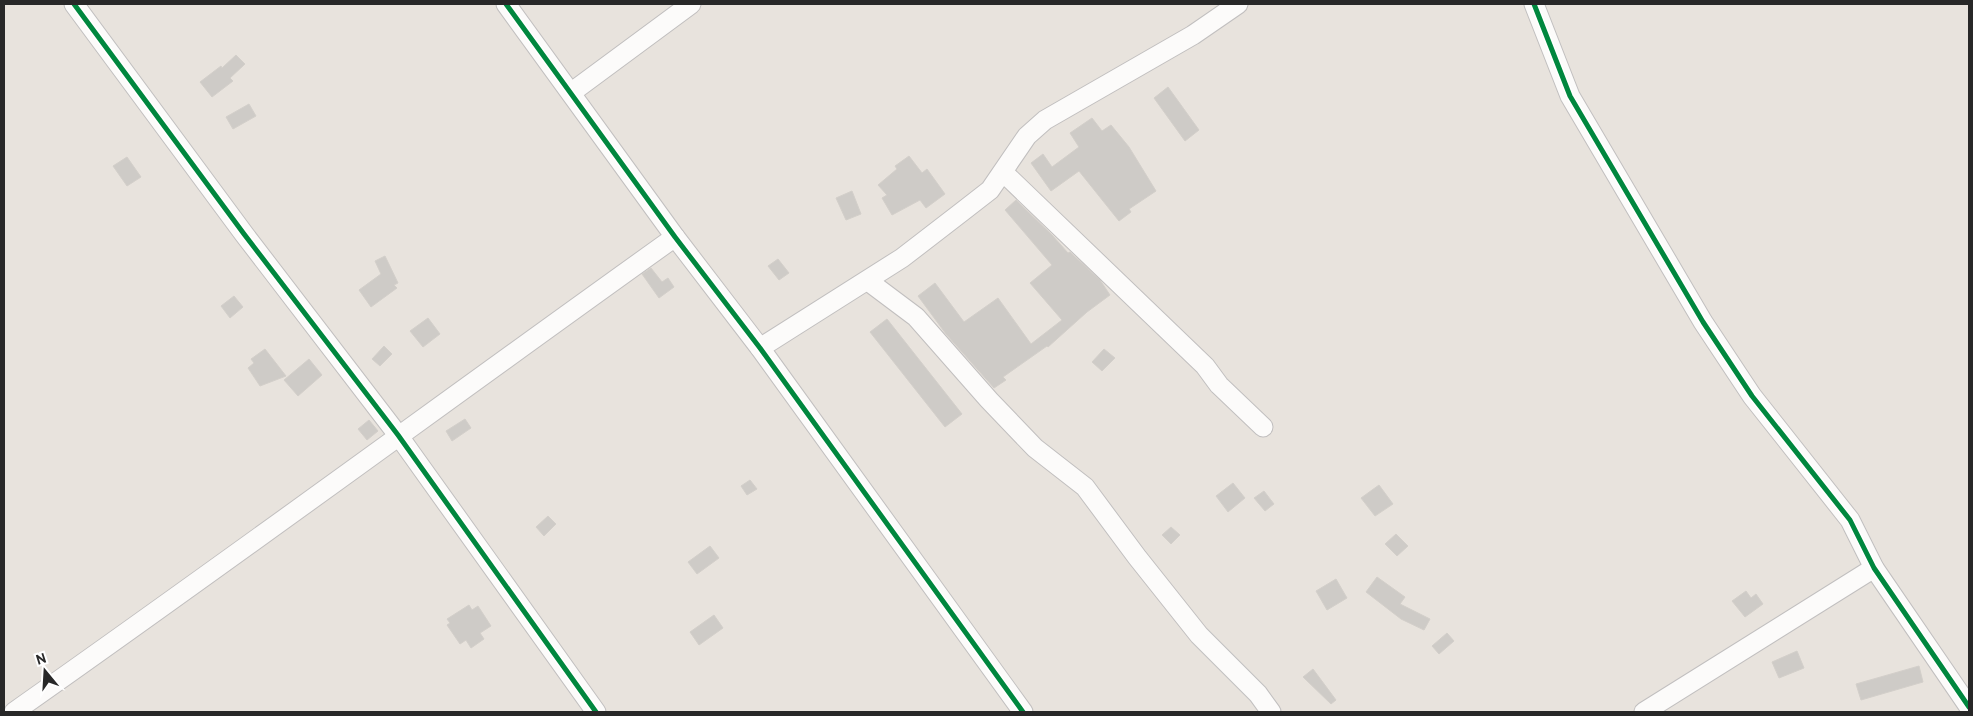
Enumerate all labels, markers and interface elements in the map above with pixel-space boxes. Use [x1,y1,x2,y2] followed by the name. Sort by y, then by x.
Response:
[20,646,70,696] north arrow
[34,650,49,670] text: N

